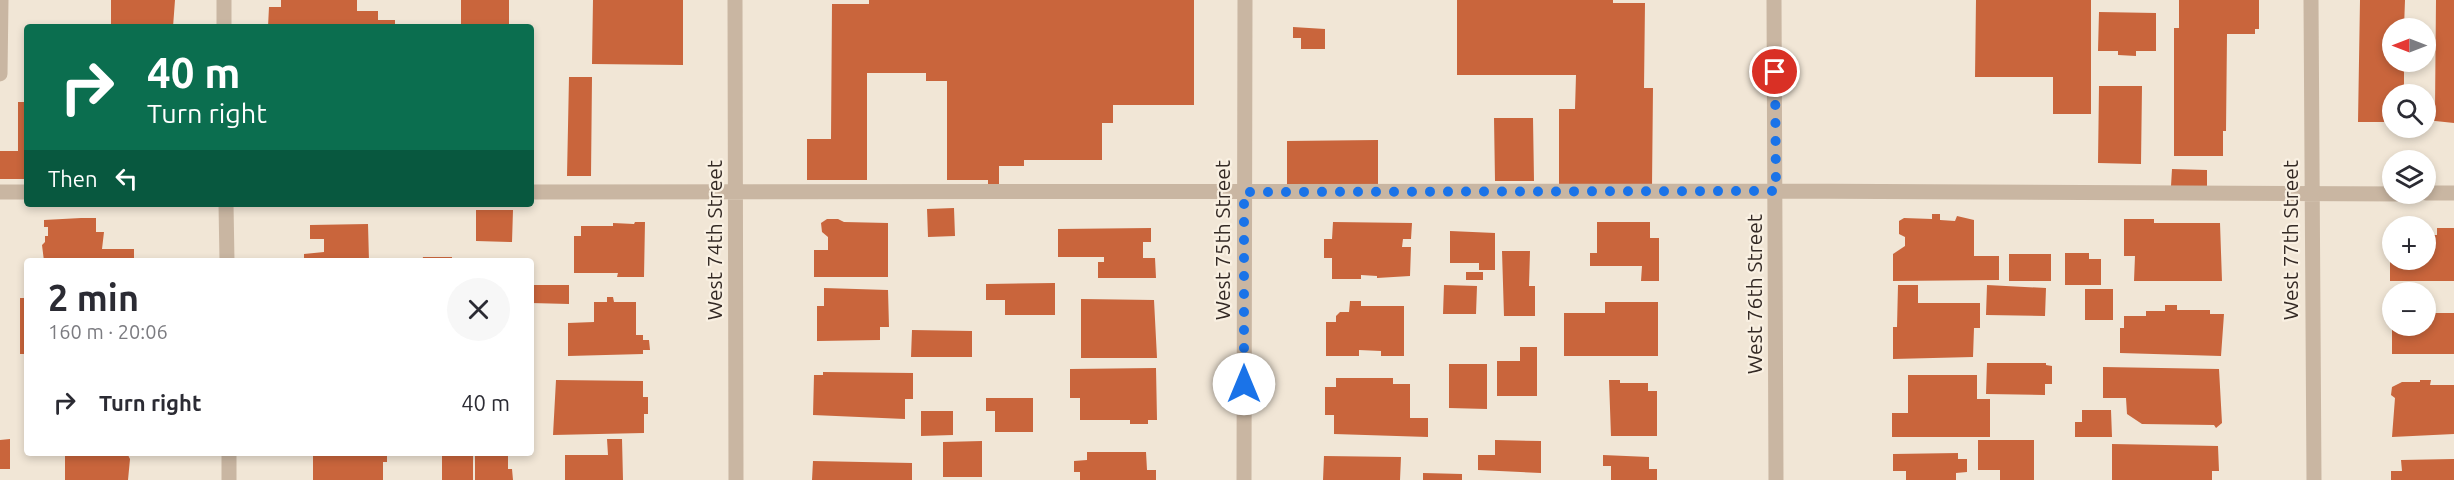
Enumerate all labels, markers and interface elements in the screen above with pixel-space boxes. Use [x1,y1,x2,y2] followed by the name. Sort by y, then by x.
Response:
[2382,18,2436,72] north arrow
[2382,18,2436,336] map controls
[1749,46,1800,97] pin
[48,48,126,126] icon: right
[147,49,241,96] text: 40 m
[1758,55,1791,88] icon: arrive
[2382,84,2436,138] button: search
[147,98,267,128] text: Turn right
[2382,150,2436,204] button: layers
[702,160,726,320] street label: West 74th Street
[1210,160,1234,320] street label: West 75th Street
[2278,160,2302,320] street label: West 77th Street
[110,162,143,195] icon: left
[48,166,98,191] text: Then
[1742,214,1766,374] street label: West 76th Street
[2382,216,2436,270] button: +
[48,277,139,318] text: 2 min
[447,278,510,341] button: close
[2382,282,2436,336] button: −
[48,320,168,343] text: 160 m · 20:06
[1212,352,1276,416] position arrow
[48,386,81,419] icon: right
[99,390,201,415] text: Turn right
[461,390,510,415] text: 40 m

